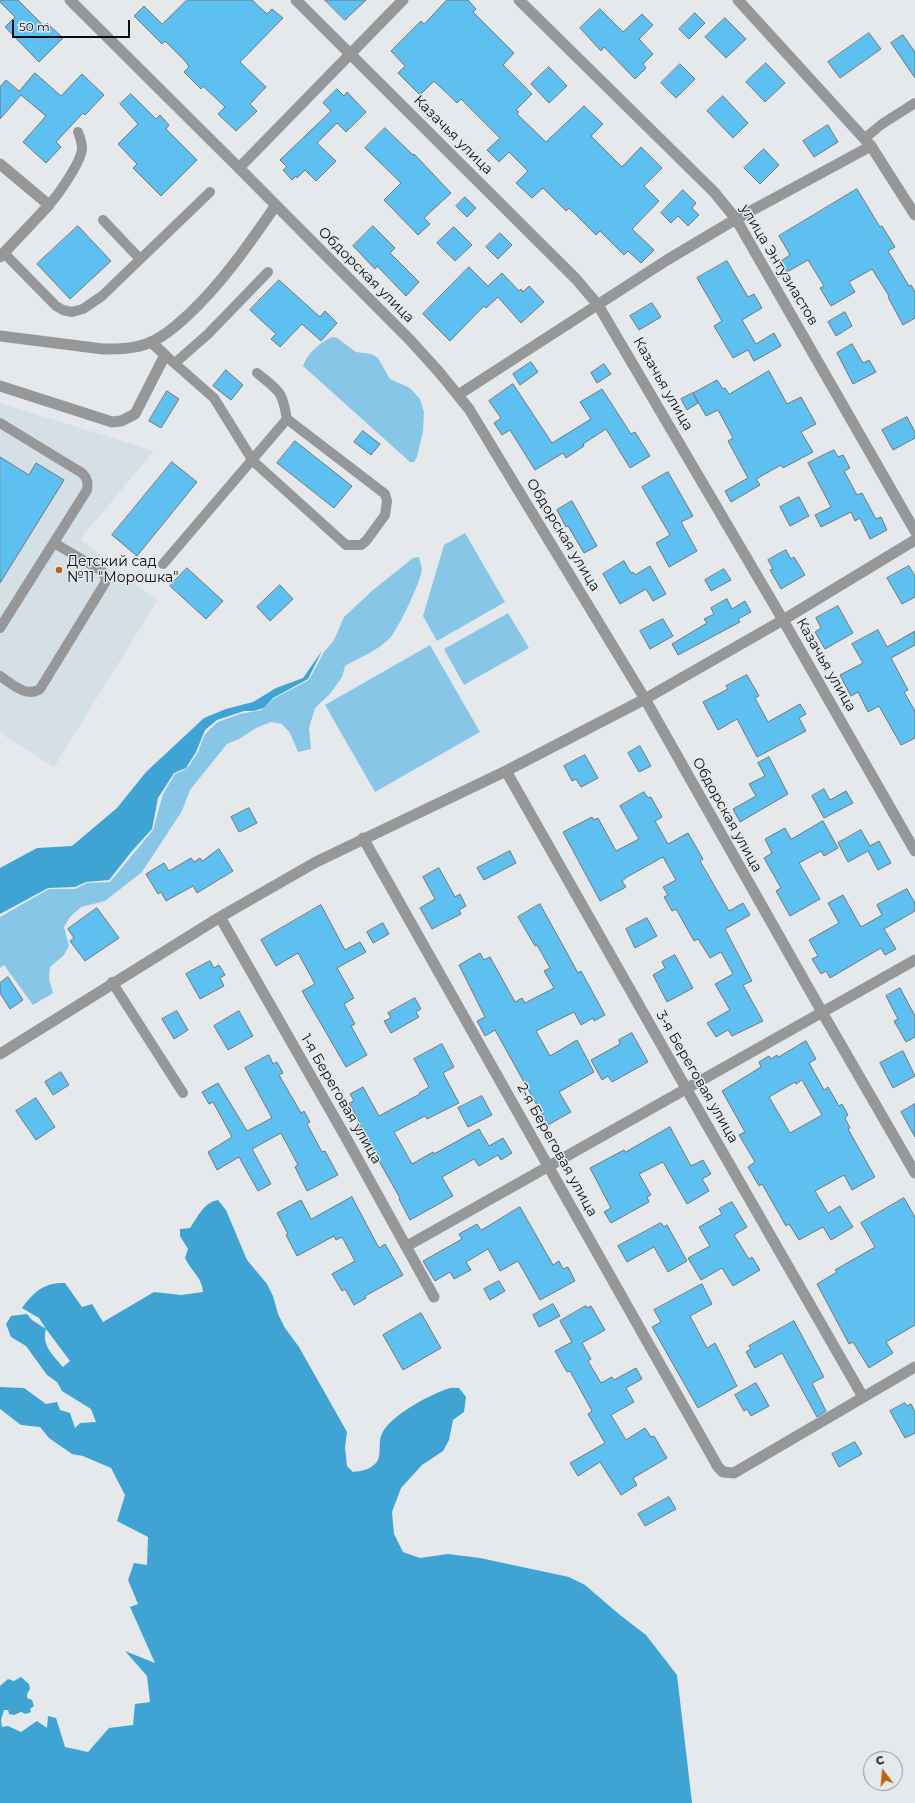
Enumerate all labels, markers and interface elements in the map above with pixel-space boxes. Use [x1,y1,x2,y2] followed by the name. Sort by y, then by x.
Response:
[14,12,132,38] scale bar
[19,19,50,34] text: 50 m
[410,92,496,178] street label: Казачья улица
[736,202,822,328] street label: улица Энтузиастов
[315,224,417,326] street label: Обдорская улица
[629,334,697,434] street label: Казачья улица
[523,476,603,594] street label: Обдорская улица
[67,554,178,586] place label: Детский сад №11 "Морошка"
[54,565,64,575] marker: Детский сад №11 "Морошка"
[792,615,860,715] street label: Казачья улица
[688,755,766,875] street label: Обдорская улица
[652,1008,742,1146] street label: 3-я Береговая улица
[297,1031,385,1167] street label: 1-я Береговая улица
[513,1080,601,1220] street label: 2-я Береговая улица
[863,1751,903,1791] north arrow
[874,1753,886,1768] text: С

